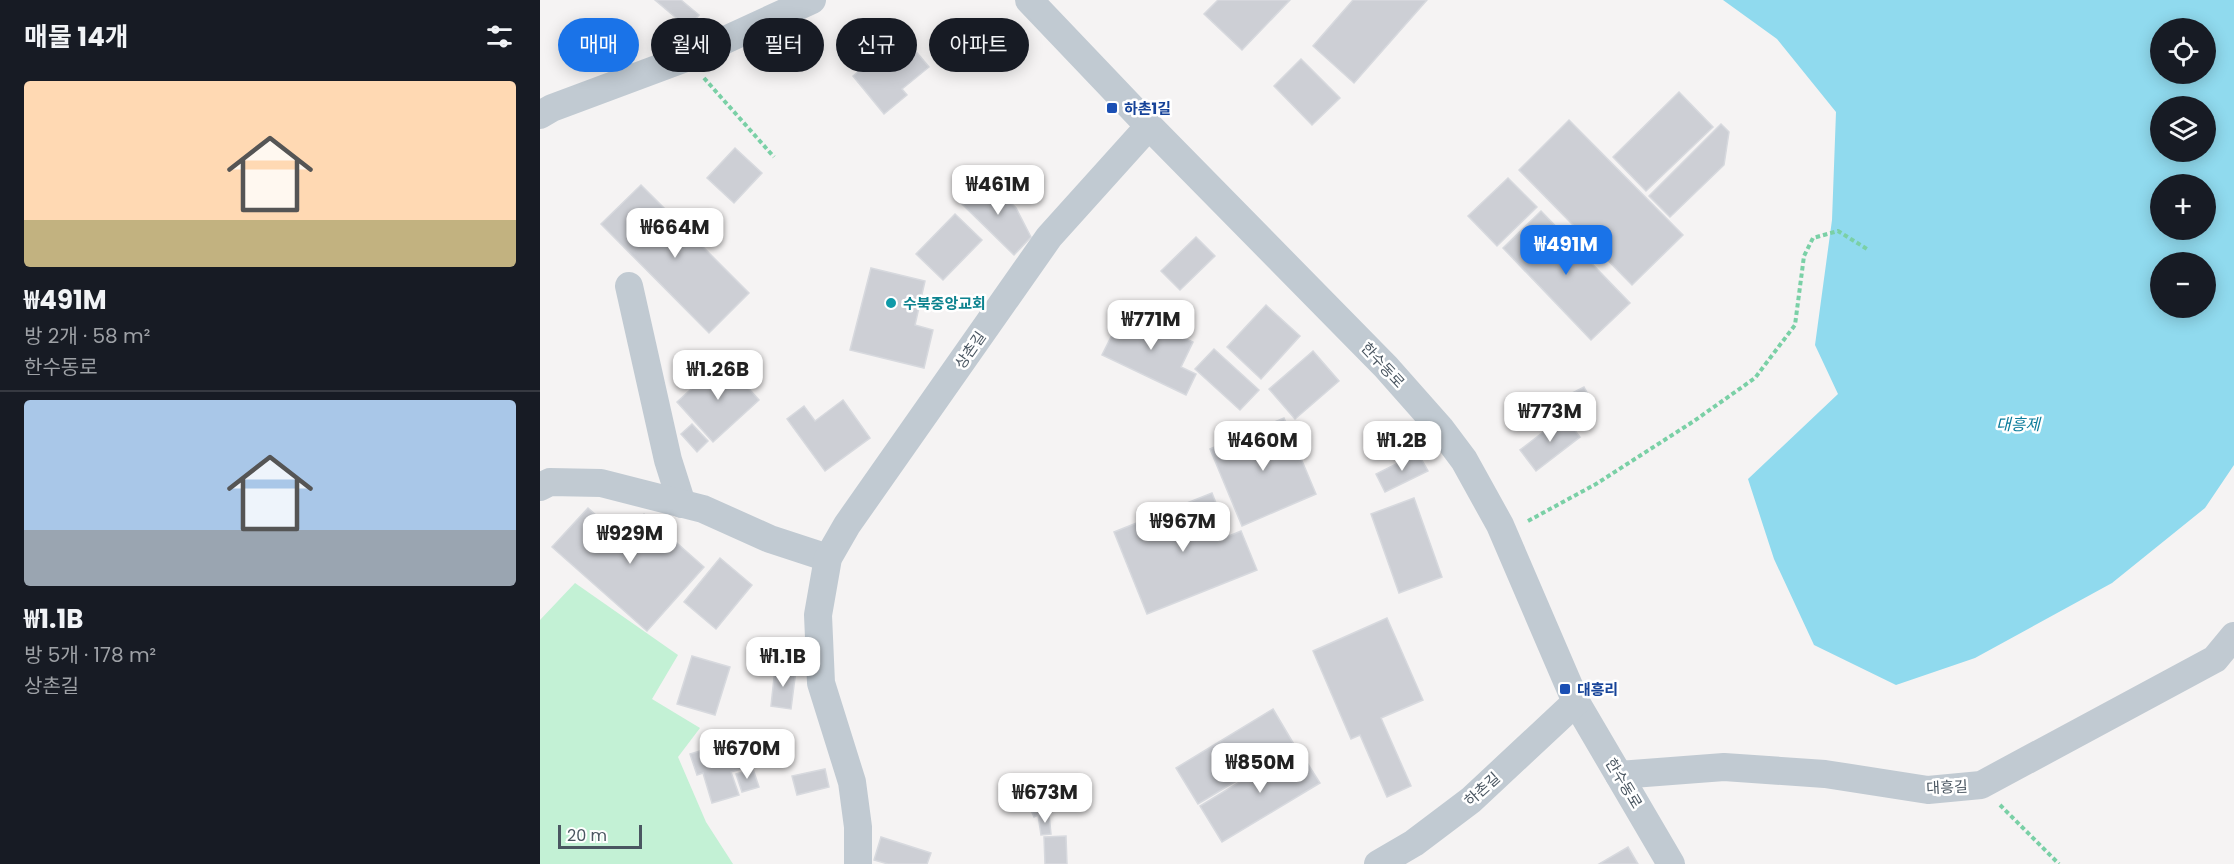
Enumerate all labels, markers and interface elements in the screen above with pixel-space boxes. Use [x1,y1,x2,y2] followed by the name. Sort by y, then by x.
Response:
[558,18,639,72] chip: 매매
[651,18,731,72] chip: 월세
[743,18,824,72] chip: 필터
[836,18,917,72] chip: 신규
[929,18,1029,72] chip: 아파트
[2150,18,2216,318] map controls
[2150,18,2216,84] button: locate
[24,19,129,55] text: 매물 14개
[483,20,516,53] icon: filters
[2150,96,2216,162] button: layers
[1124,98,1171,119] place label: 하촌1길
[1105,101,1119,115] marker: 하촌1길
[216,120,324,228] icon: home
[956,165,1040,216] pin: ₩461M
[966,170,1030,198] text: ₩461M
[2150,174,2216,240] button: +
[633,208,717,259] pin: ₩664M
[640,213,710,241] text: ₩664M
[1524,225,1608,276] pin: ₩491M
[1534,230,1598,258] text: ₩491M
[2150,252,2216,318] button: −
[24,282,107,318] text: ₩491M
[903,293,986,314] place label: 수북중앙교회
[884,296,898,310] marker: 수북중앙교회
[1109,300,1193,351] pin: ₩771M
[1121,305,1181,333] text: ₩771M
[24,322,150,350] text: 방 2개 · 58 m²
[950,327,990,373] street label: 상촌길
[1356,338,1410,392] street label: 한수동로
[669,350,767,401] pin: ₩1.26B
[24,353,98,381] text: 한수동로
[687,355,749,383] text: ₩1.26B
[1508,392,1592,443] pin: ₩773M
[1518,397,1582,425] text: ₩773M
[1996,413,2042,436] water label: 대흥제
[1221,421,1305,472] pin: ₩460M
[1360,421,1444,472] pin: ₩1.2B
[1228,426,1298,454] text: ₩460M
[1377,426,1427,454] text: ₩1.2B
[216,439,324,547] icon: home
[1141,502,1225,553] pin: ₩967M
[1150,507,1216,535] text: ₩967M
[588,514,672,565] pin: ₩929M
[597,519,663,547] text: ₩929M
[24,601,83,637] text: ₩1.1B
[741,637,825,688] pin: ₩1.1B
[24,641,156,669] text: 방 5개 · 178 m²
[760,642,806,670] text: ₩1.1B
[24,672,79,700] text: 상촌길
[1577,679,1618,700] place label: 대흥리
[1558,682,1572,696] marker: 대흥리
[705,729,789,780] pin: ₩670M
[714,734,780,762] text: ₩670M
[1218,743,1302,794] pin: ₩850M
[1225,748,1295,776] text: ₩850M
[1601,754,1647,812] street label: 한수동로
[1460,767,1504,811] street label: 하촌길
[1003,773,1087,824] pin: ₩673M
[1926,775,1968,799] street label: 대흥길
[1012,778,1078,806] text: ₩673M
[558,822,642,850] scale bar
[567,824,607,847] text: 20 m

